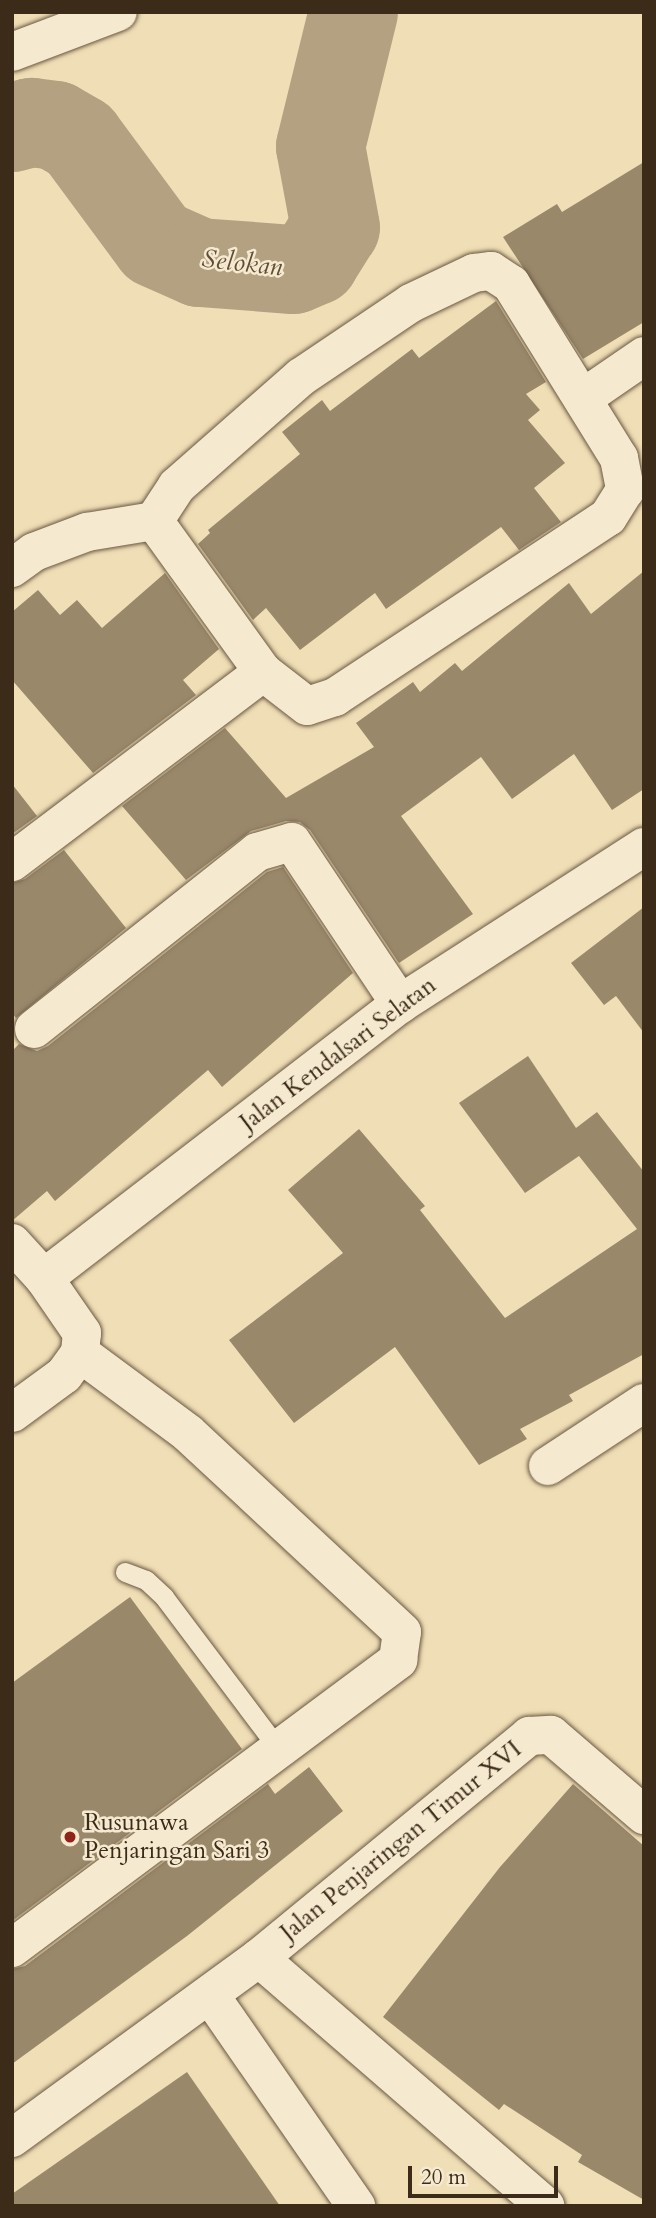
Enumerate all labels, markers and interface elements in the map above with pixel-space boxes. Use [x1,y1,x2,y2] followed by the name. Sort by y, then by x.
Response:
[200,243,284,283] water label: Selokan
[234,971,442,1137] street label: Jalan Kendalsari Selatan
[275,1735,527,1947] street label: Jalan Penjaringan Timur XVI
[84,1809,270,1865] place label: Rusunawa Penjaringan Sari 3
[62,1829,78,1845] marker: Rusunawa Penjaringan Sari 3
[411,2152,562,2196] scale bar
[421,2163,466,2192] text: 20 m

